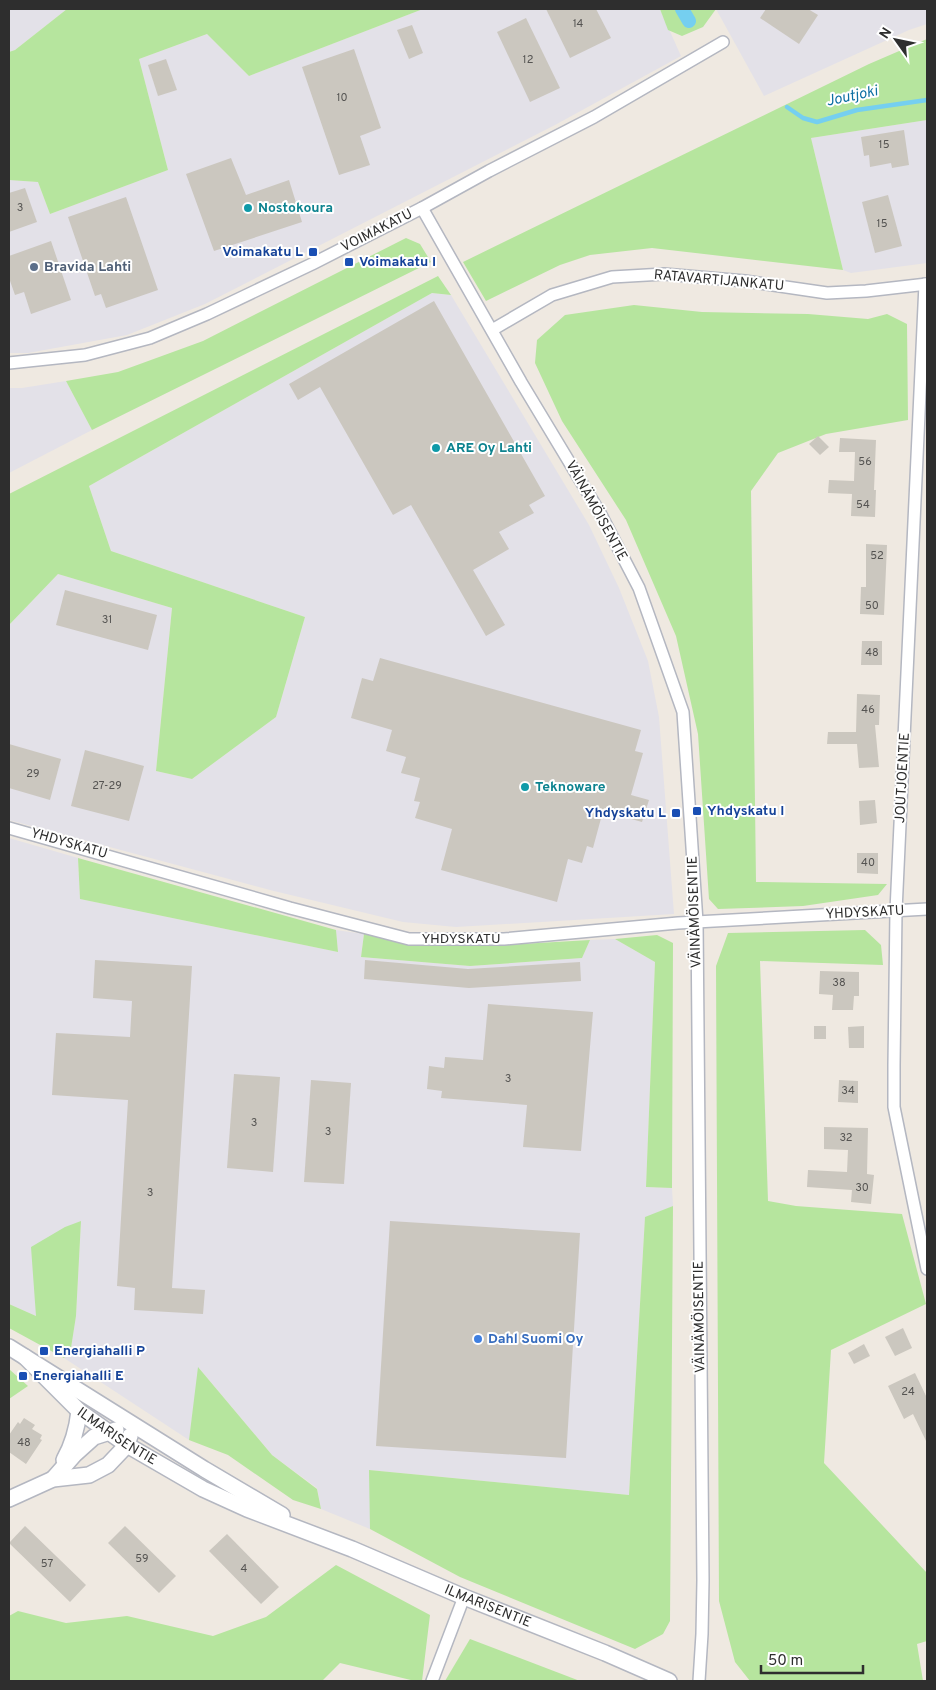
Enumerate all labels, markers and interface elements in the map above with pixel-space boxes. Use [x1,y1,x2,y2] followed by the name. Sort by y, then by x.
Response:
[871,15,921,65] north arrow
[573,17,584,31] house number: 14
[876,25,896,43] text: N
[523,53,533,67] house number: 12
[825,82,881,112] water label: Joutjoki
[336,91,348,105] house number: 10
[879,138,890,152] house number: 15
[258,200,333,217] place label: Nostokoura
[17,201,23,215] house number: 3
[242,202,254,214] marker: Nostokoura
[338,206,416,256] street label: VOIMAKATU
[877,217,888,231] house number: 15
[222,244,303,261] place label: Voimakatu L
[307,246,319,258] marker: Voimakatu L
[359,254,436,271] place label: Voimakatu I
[343,256,355,268] marker: Voimakatu I
[44,259,131,276] place label: Bravida Lahti
[28,261,40,273] marker: Bravida Lahti
[653,267,785,295] street label: RATAVARTIJANKATU
[446,440,532,457] place label: ARE Oy Lahti
[430,442,442,454] marker: ARE Oy Lahti
[858,455,872,469] house number: 56
[561,457,632,564] street label: VÄINÄMÖISENTIE
[856,498,870,512] house number: 54
[870,549,884,563] house number: 52
[865,599,879,613] house number: 50
[102,613,112,627] house number: 31
[865,646,879,660] house number: 48
[861,703,875,717] house number: 46
[892,732,914,824] street label: JOUTJOENTIE
[26,767,40,781] house number: 29
[92,779,122,793] house number: 27-29
[535,779,606,796] place label: Teknoware
[519,781,531,793] marker: Teknoware
[707,803,784,820] place label: Yhdyskatu I
[585,805,666,822] place label: Yhdyskatu L
[691,805,703,817] marker: Yhdyskatu I
[670,807,682,819] marker: Yhdyskatu L
[29,825,109,863] street label: YHDYSKATU
[684,856,705,968] street label: VÄINÄMÖISENTIE
[861,856,875,870] house number: 40
[825,902,905,924] street label: YHDYSKATU
[421,931,501,948] street label: YHDYSKATU
[832,976,846,990] house number: 38
[505,1072,511,1086] house number: 3
[841,1084,855,1098] house number: 34
[251,1116,257,1130] house number: 3
[325,1125,331,1139] house number: 3
[839,1131,853,1145] house number: 32
[855,1181,869,1195] house number: 30
[147,1186,153,1200] house number: 3
[690,1261,709,1373] street label: VÄINÄMÖISENTIE
[488,1331,583,1348] place label: Dahl Suomi Oy
[472,1333,484,1345] marker: Dahl Suomi Oy
[54,1343,145,1360] place label: Energiahalli P
[38,1345,50,1357] marker: Energiahalli P
[33,1368,124,1385] place label: Energiahalli E
[17,1370,29,1382] marker: Energiahalli E
[901,1385,915,1399] house number: 24
[74,1404,160,1469] street label: ILMARISENTIE
[17,1436,31,1450] house number: 48
[135,1552,149,1566] house number: 59
[41,1557,53,1571] house number: 57
[241,1562,248,1576] house number: 4
[442,1581,534,1631] street label: ILMARISENTIE
[761,1642,864,1674] scale bar
[768,1652,803,1671] text: 50 m

